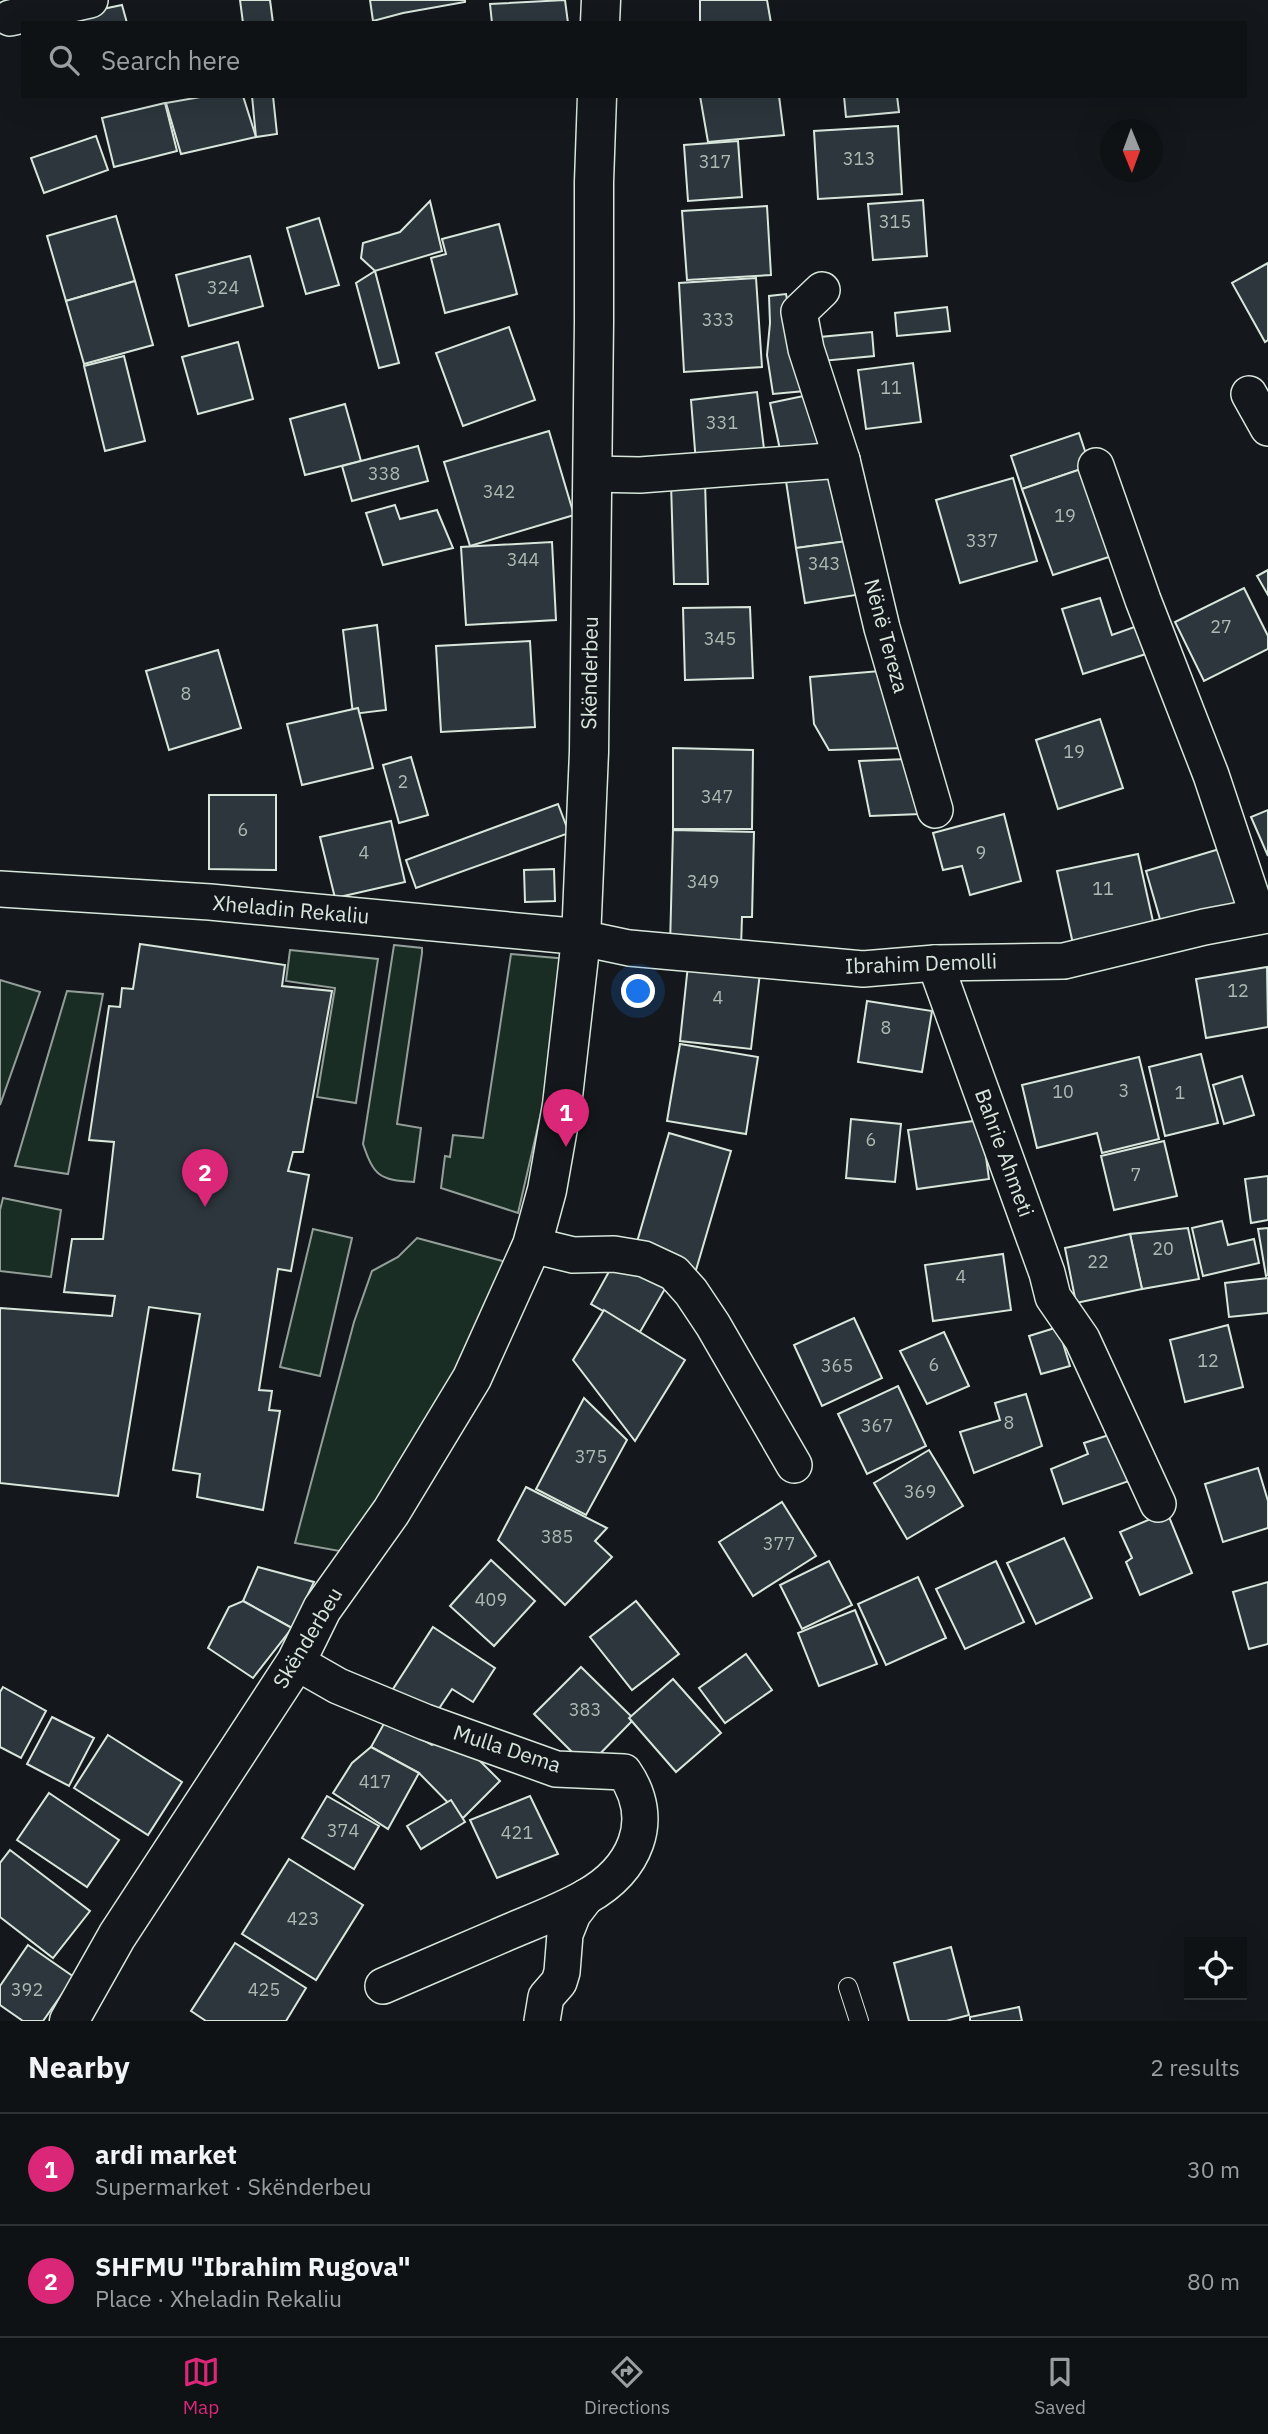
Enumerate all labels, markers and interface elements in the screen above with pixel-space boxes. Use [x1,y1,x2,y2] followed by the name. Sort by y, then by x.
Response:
[21,21,1247,98] search box
[45,41,83,79] icon: search
[101,43,240,77] text: Search here
[1100,119,1163,182] north arrow
[843,147,875,170] house number: 313
[699,150,731,173] house number: 317
[879,210,911,233] house number: 315
[207,276,239,299] house number: 324
[702,308,734,331] house number: 333
[880,376,902,399] house number: 11
[706,411,738,434] house number: 331
[368,462,400,485] house number: 338
[483,480,515,503] house number: 342
[1054,504,1076,527] house number: 19
[966,529,998,552] house number: 337
[507,548,539,571] house number: 344
[808,552,840,575] house number: 343
[858,576,916,696] street label: Nënë Tereza
[1210,615,1232,638] house number: 27
[574,616,604,730] street label: Skënderbeu
[704,627,736,650] house number: 345
[181,682,191,705] house number: 8
[1063,740,1085,763] house number: 19
[398,770,408,793] house number: 2
[701,785,733,808] house number: 347
[238,818,248,841] house number: 6
[359,841,370,864] house number: 4
[976,841,986,864] house number: 9
[687,870,719,893] house number: 349
[1092,877,1114,900] house number: 11
[212,888,371,930] street label: Xheladin Rekaliu
[844,946,997,980] street label: Ibrahim Demolli
[621,974,655,1008] your location
[1227,979,1249,1002] house number: 12
[713,986,724,1009] house number: 4
[881,1016,891,1039] house number: 8
[1119,1079,1129,1102] house number: 3
[1052,1080,1074,1103] house number: 10
[1175,1081,1185,1104] house number: 1
[969,1085,1041,1220] street label: Bahrie Ahmeti
[543,1089,589,1147] pin: 1
[866,1128,876,1151] house number: 6
[182,1149,228,1207] pin: 2
[1131,1163,1141,1186] house number: 7
[1152,1237,1174,1260] house number: 20
[1087,1250,1109,1273] house number: 22
[956,1265,967,1288] house number: 4
[1197,1349,1219,1372] house number: 12
[929,1353,939,1376] house number: 6
[821,1354,853,1377] house number: 365
[1004,1411,1014,1434] house number: 8
[861,1414,893,1437] house number: 367
[575,1445,607,1468] house number: 375
[904,1480,936,1503] house number: 369
[541,1525,573,1548] house number: 385
[763,1532,795,1555] house number: 377
[266,1582,348,1693] street label: Skënderbeu
[475,1588,507,1611] house number: 409
[569,1698,601,1721] house number: 383
[450,1717,565,1779] street label: Mulla Dema
[359,1770,391,1793] house number: 417
[327,1819,359,1842] house number: 374
[501,1821,533,1844] house number: 421
[287,1907,319,1930] house number: 423
[1184,1937,1247,2000] map controls
[1184,1937,1247,2000] button: locate
[11,1978,43,2001] house number: 392
[248,1978,280,2001] house number: 425
[28,2047,130,2086] text: Nearby
[1150,2052,1240,2082] text: 2 results
[95,2137,237,2171] text: ardi market
[44,2154,58,2184] text: 1
[1187,2154,1240,2184] text: 30 m
[95,2171,372,2201] text: Supermarket · Skënderbeu
[95,2249,410,2283] text: SHFMU "Ibrahim Rugova"
[44,2266,58,2296] text: 2
[1187,2266,1240,2296] text: 80 m
[95,2283,342,2313] text: Place · Xheladin Rekaliu
[182,2353,220,2419] tab: Map
[584,2353,670,2419] tab: Directions
[1034,2353,1086,2419] tab: Saved

